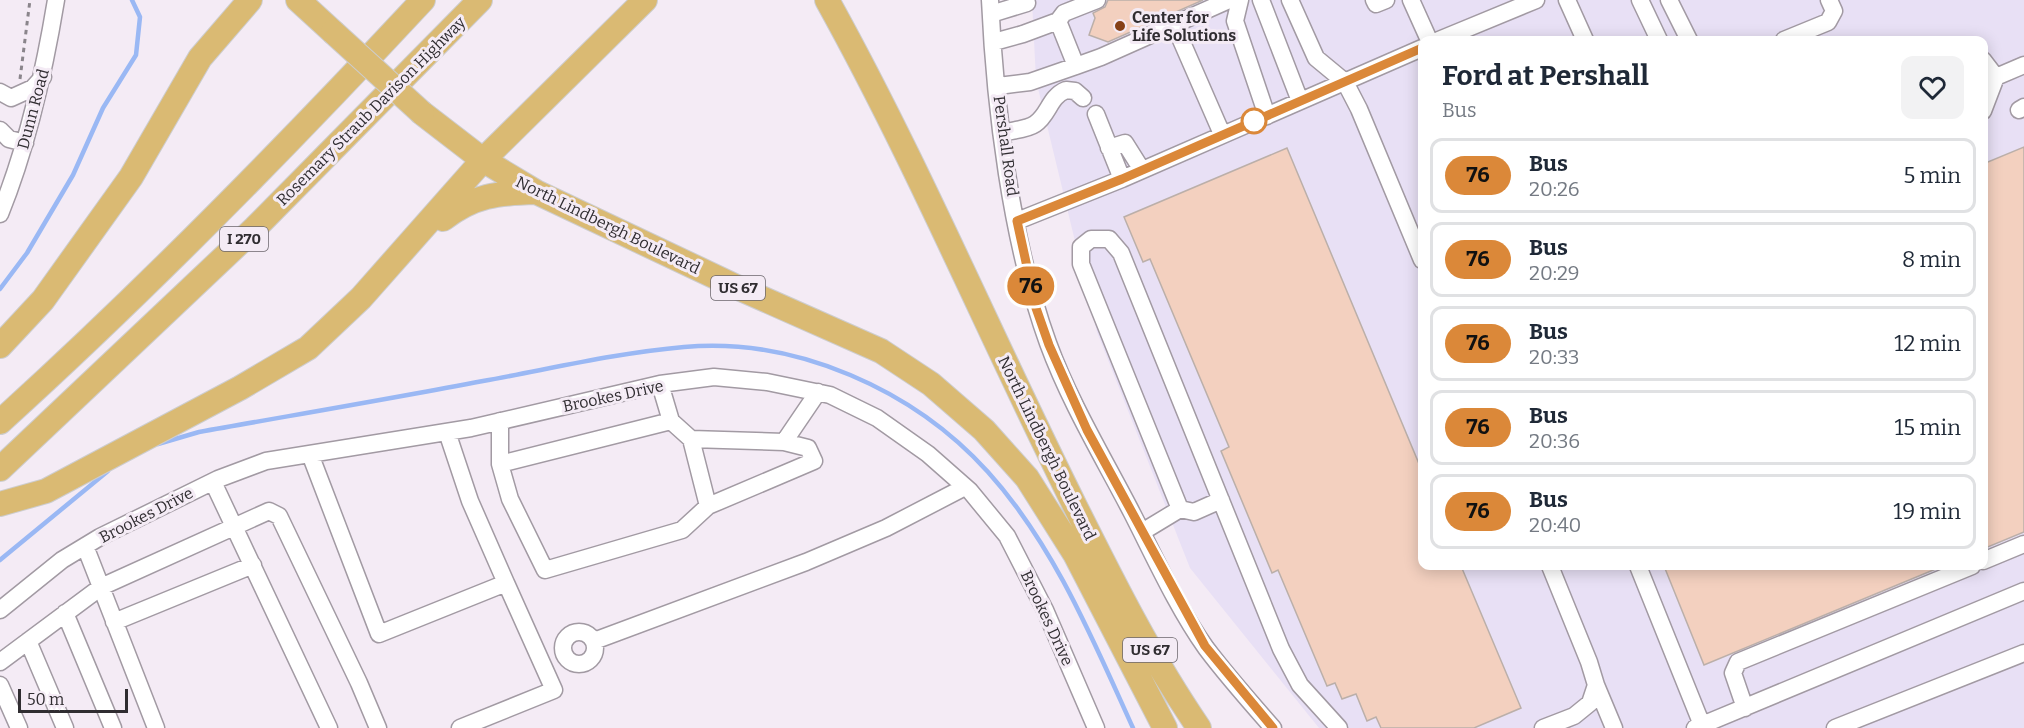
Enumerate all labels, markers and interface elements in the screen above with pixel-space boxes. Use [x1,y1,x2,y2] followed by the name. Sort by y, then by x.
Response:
[1132,8,1236,45] place label: Center for Life Solutions
[273,12,470,209] street label: Rosemary Straub Davison Highway
[1113,19,1127,33] marker: Center for Life Solutions
[1901,56,1964,119] button: heart
[1442,59,1649,92] text: Ford at Pershall
[13,66,53,151] street label: Dunn Road
[990,95,1023,198] street label: Pershall Road
[1442,98,1477,122] text: Bus
[1241,108,1267,134] unlabelled marker
[1529,150,1568,177] text: Bus
[1466,162,1490,188] text: 76
[1903,162,1961,189] text: 5 min
[513,172,704,278] street label: North Lindbergh Boulevard
[1529,177,1580,201] text: 20:26
[220,227,268,251] road number: I 270
[1529,234,1568,261] text: Bus
[1466,246,1490,272] text: 76
[1902,246,1961,273] text: 8 min
[1529,261,1580,285] text: 20:29
[1004,266,1058,306] line badge: 76
[1019,273,1043,299] text: 76
[711,276,765,300] road number: US 67
[1529,318,1568,345] text: Bus
[1466,330,1490,356] text: 76
[1894,330,1961,357] text: 12 min
[1529,345,1579,369] text: 20:33
[994,353,1100,544] street label: North Lindbergh Boulevard
[561,376,665,416] street label: Brookes Drive
[1529,402,1568,429] text: Bus
[1466,414,1490,440] text: 76
[1894,414,1961,441] text: 15 min
[1529,429,1580,453] text: 20:36
[96,483,196,547] street label: Brookes Drive
[1529,486,1568,513] text: Bus
[1466,498,1490,524] text: 76
[1893,498,1961,525] text: 19 min
[1529,513,1581,537] text: 20:40
[1017,567,1077,669] street label: Brookes Drive
[1123,638,1177,662] road number: US 67
[18,686,128,714] scale bar
[27,690,64,709] text: 50 m

